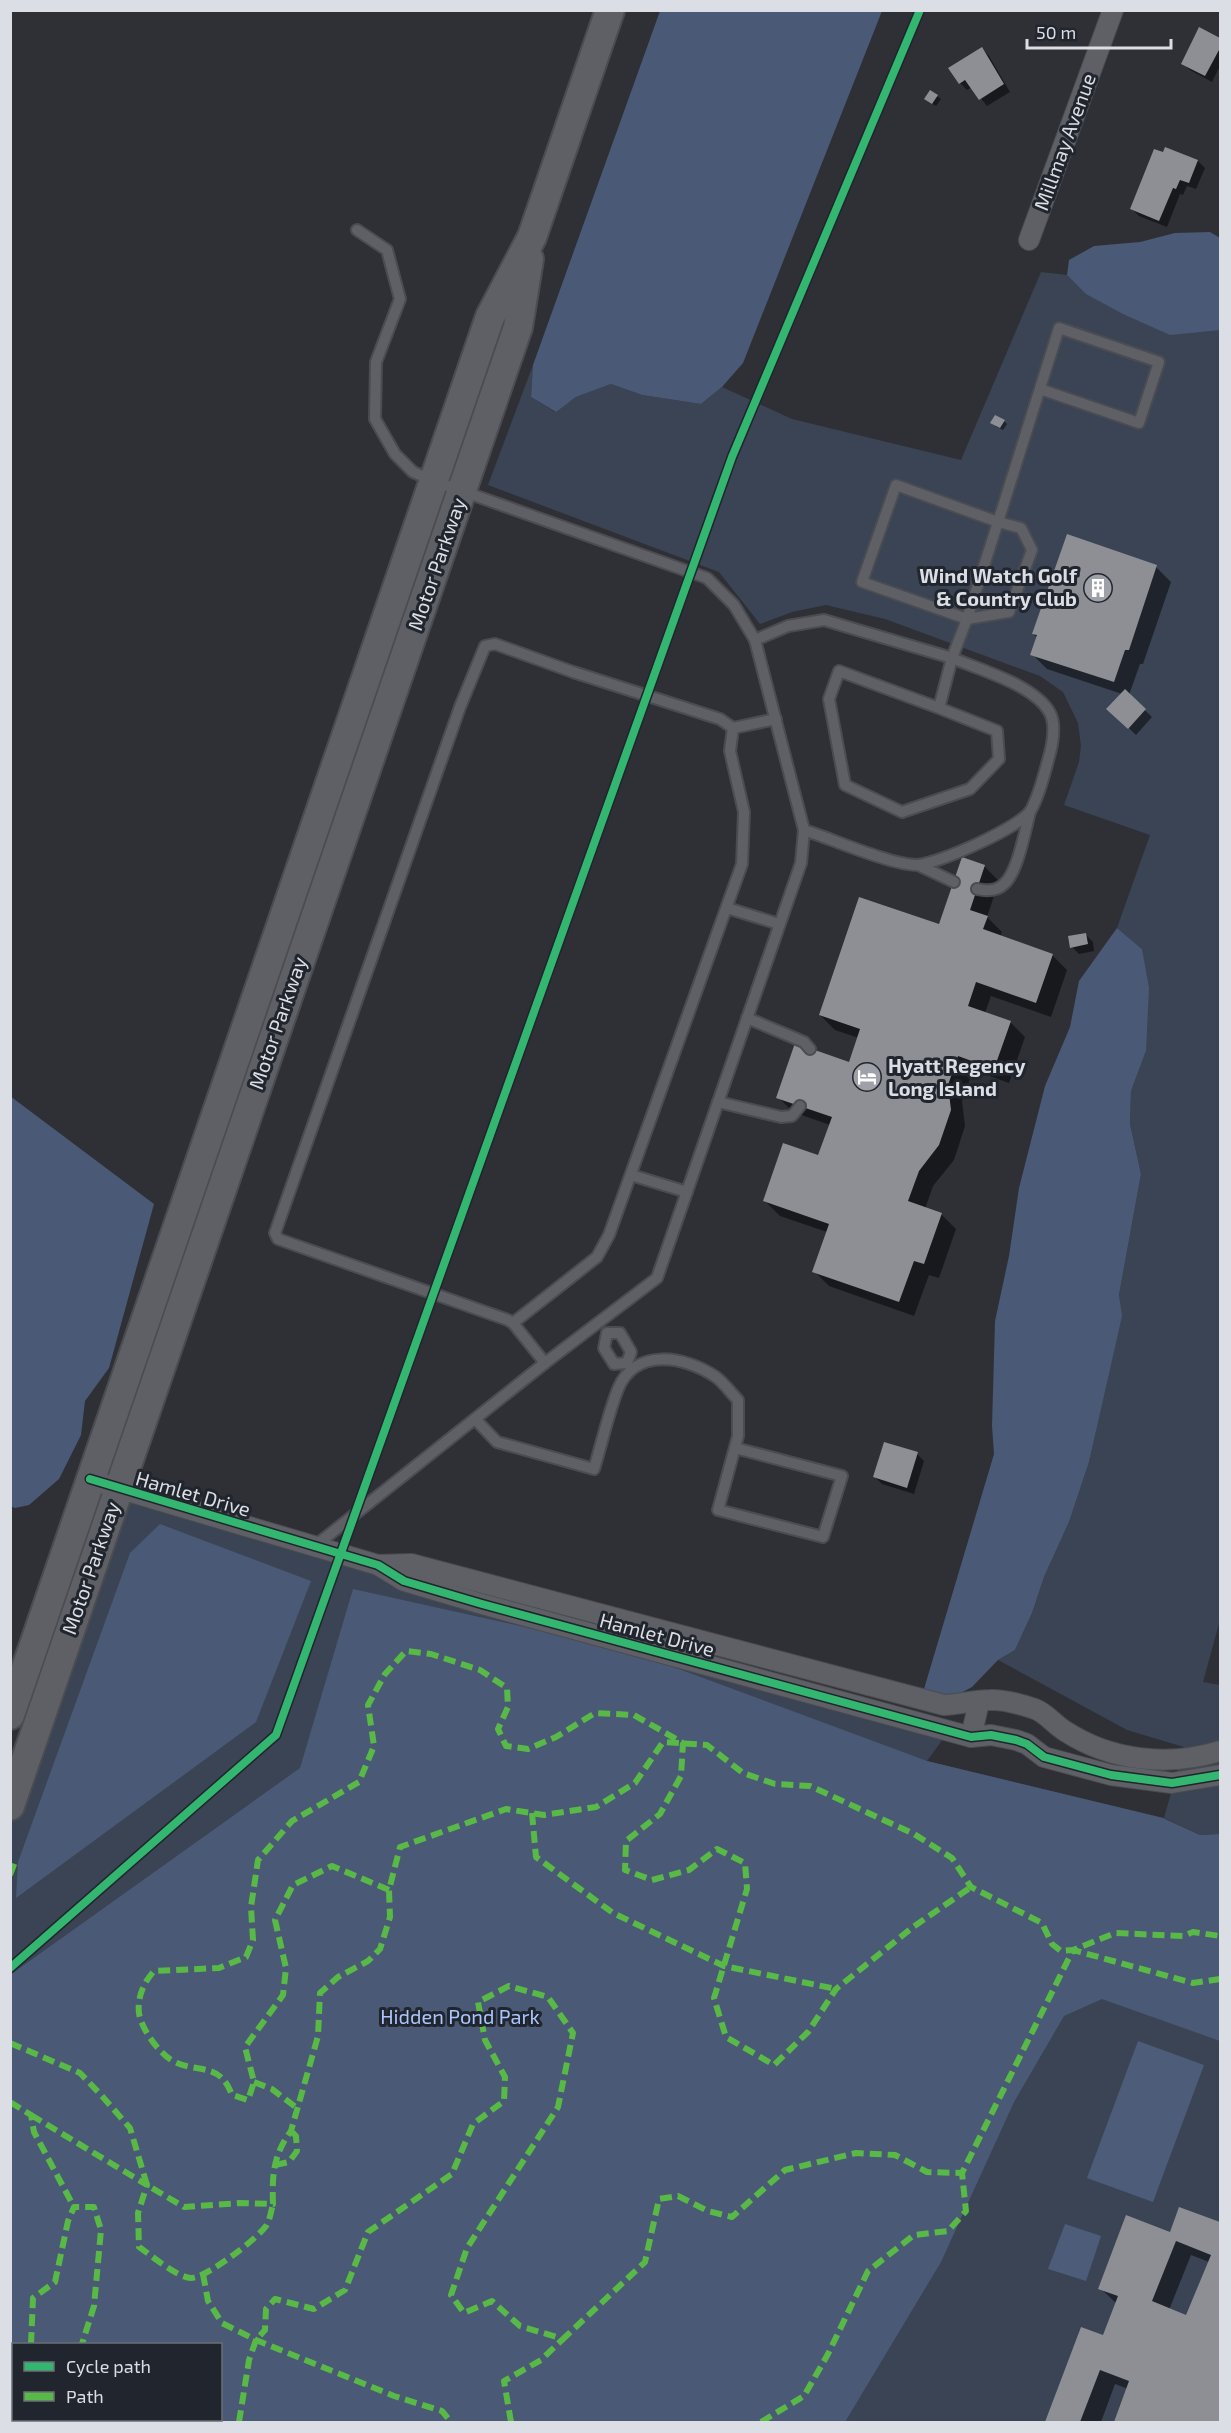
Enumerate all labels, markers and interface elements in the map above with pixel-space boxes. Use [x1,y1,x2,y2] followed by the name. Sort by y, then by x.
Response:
[1027,12,1171,50] scale bar
[1036,21,1076,43] text: 50 m
[1028,70,1100,213] street label: Millmay Avenue
[402,494,470,633] street label: Motor Parkway
[919,563,1078,611] place label: Wind Watch Golf & Country Club
[1082,572,1114,604] building icon: Wind Watch Golf & Country Club
[243,953,311,1092] street label: Motor Parkway
[888,1053,1026,1100] place label: Hyatt Regency Long Island
[851,1061,883,1093] hotel icon: Hyatt Regency Long Island
[133,1465,253,1521] street label: Hamlet Drive
[56,1498,124,1637] street label: Motor Parkway
[597,1607,717,1661] street label: Hamlet Drive
[380,2004,540,2028] park label: Hidden Pond Park
[12,2343,222,2421] legend
[66,2355,151,2377] text: Cycle path
[66,2385,104,2407] text: Path

